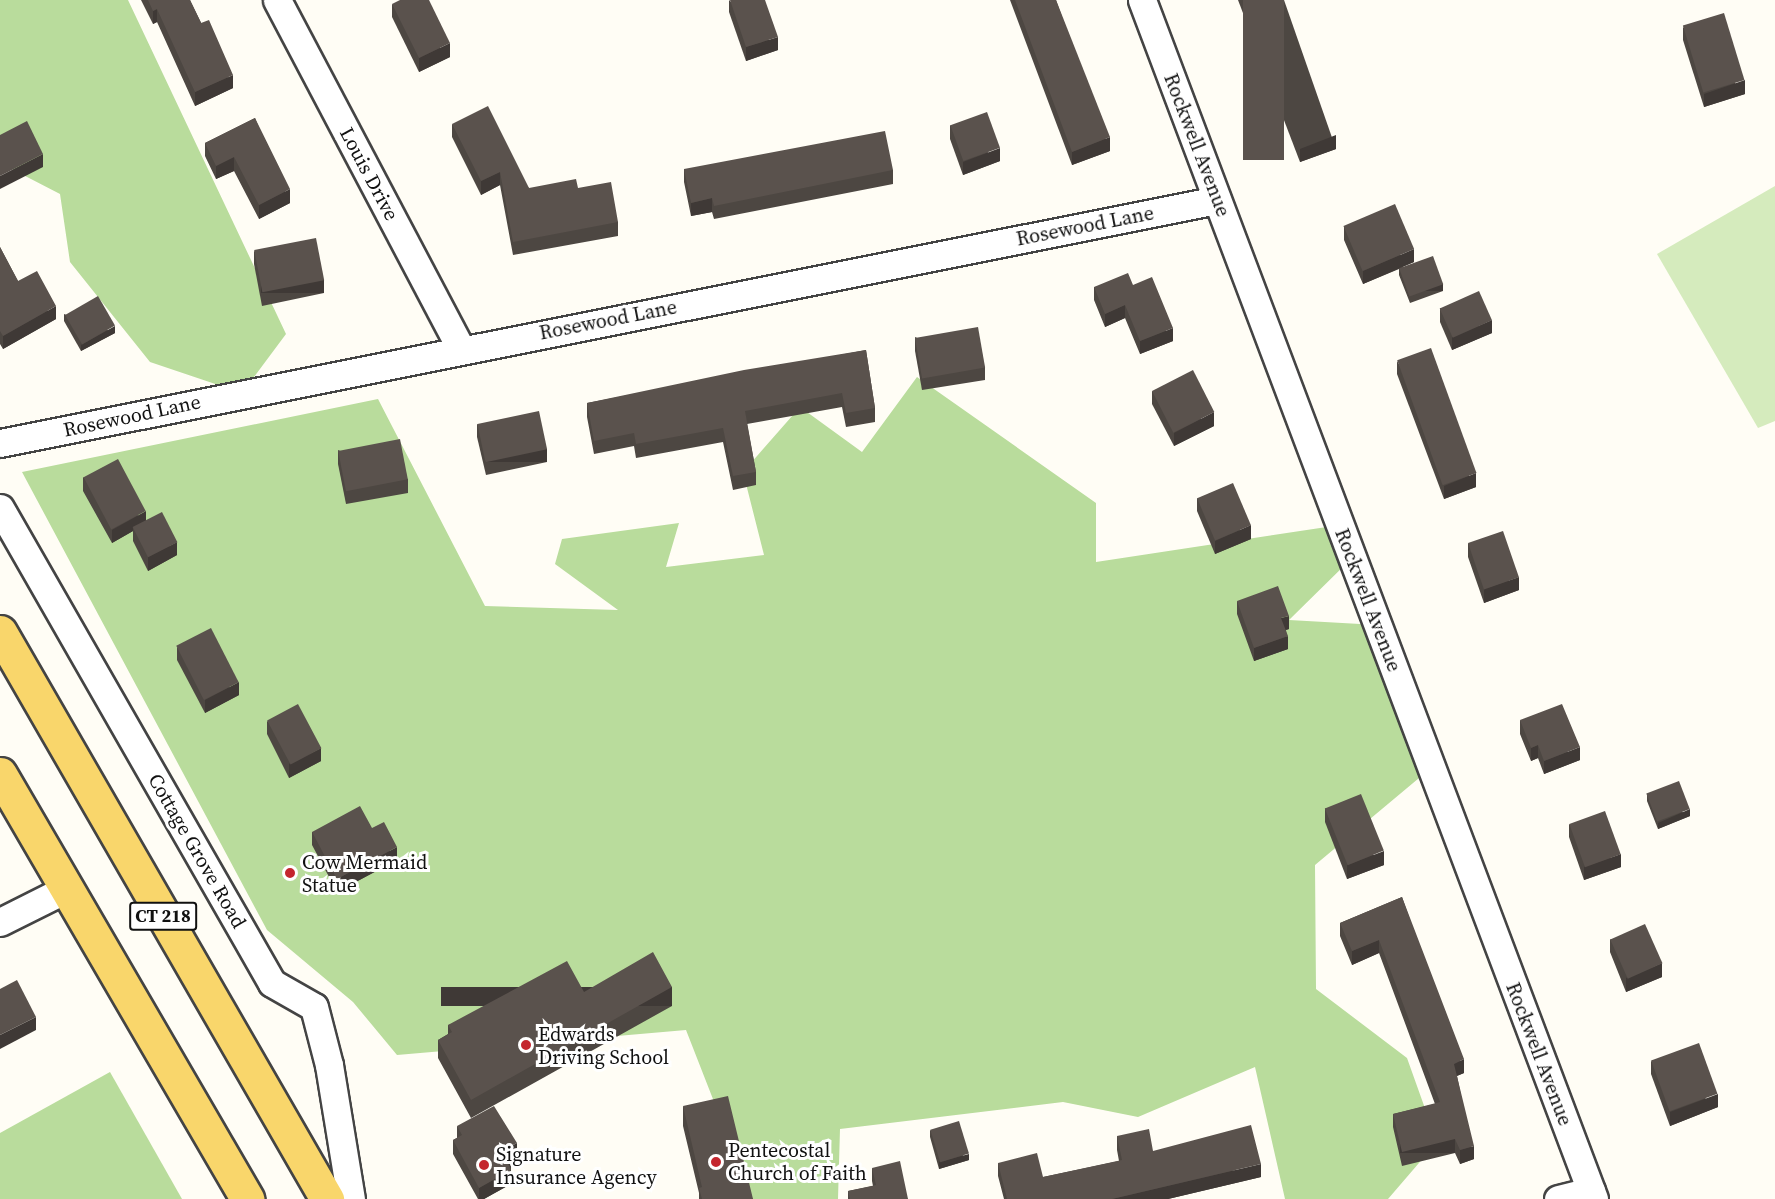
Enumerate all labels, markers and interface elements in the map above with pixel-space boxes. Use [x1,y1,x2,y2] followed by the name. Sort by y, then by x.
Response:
[1159,70,1235,220] street label: Rockwell Avenue
[334,123,404,225] street label: Louis Drive
[1014,201,1156,251] street label: Rosewood Lane
[537,295,679,345] street label: Rosewood Lane
[61,390,203,442] street label: Rosewood Lane
[1330,525,1406,675] street label: Rockwell Avenue
[143,770,251,932] street label: Cottage Grove Road
[302,850,427,897] place label: Cow Mermaid Statue
[283,866,297,880] marker: Cow Mermaid Statue
[128,901,198,931] road number: CT 218
[1501,979,1577,1129] street label: Rockwell Avenue
[538,1022,669,1069] place label: Edwards Driving School
[519,1038,533,1052] marker: Edwards Driving School
[728,1138,867,1185] place label: Pentecostal Church of Faith
[496,1142,657,1189] place label: Signature Insurance Agency
[709,1155,723,1169] marker: Pentecostal Church of Faith
[477,1158,491,1172] marker: Signature Insurance Agency

